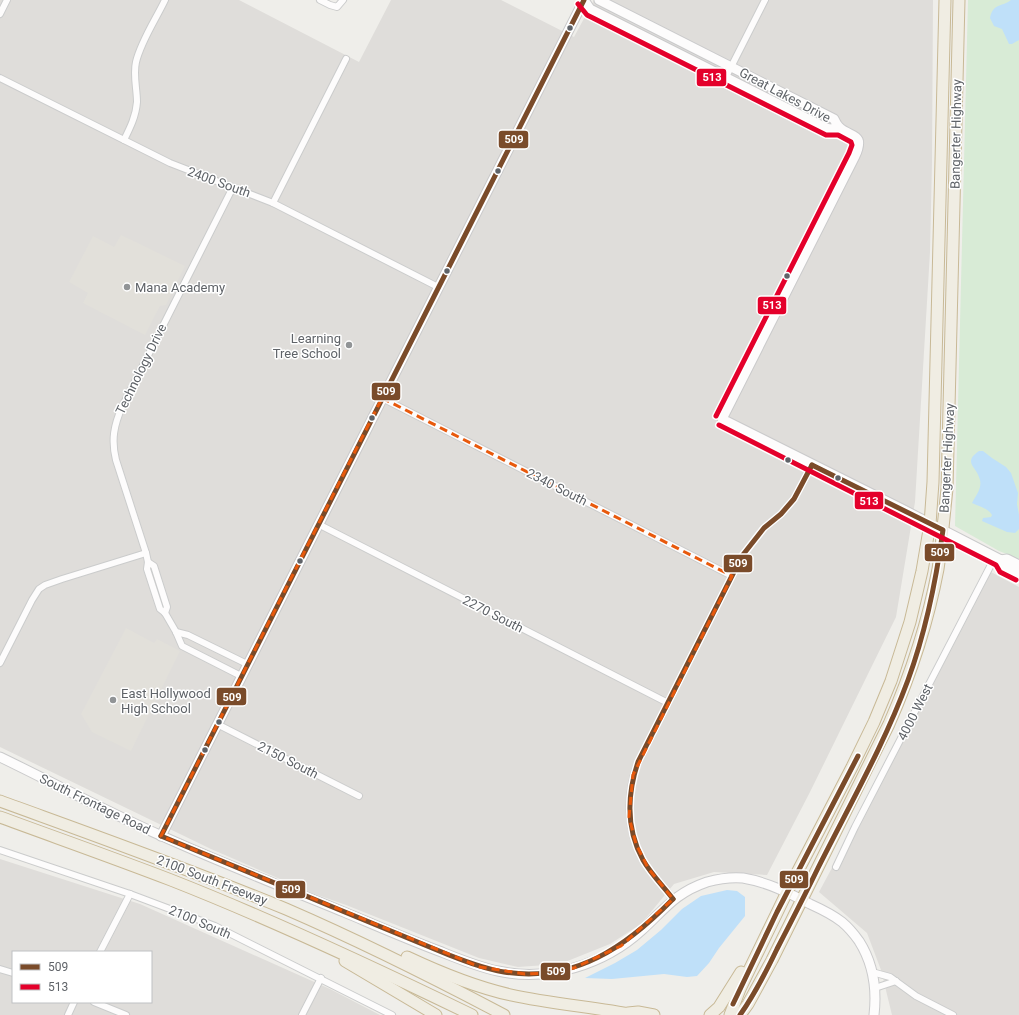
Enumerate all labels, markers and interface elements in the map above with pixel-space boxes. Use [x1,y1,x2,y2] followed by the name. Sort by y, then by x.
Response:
[565,23,575,33] unlabelled marker
[737,65,833,125] street label: Great Lakes Drive
[696,68,727,87] line badge: 513
[703,71,721,84] text: 513
[948,79,964,189] street label: Bangerter Highway
[498,130,529,149] line badge: 509
[505,133,523,146] text: 509
[185,164,253,200] street label: 2400 South
[493,166,503,176] unlabelled marker
[442,266,452,276] unlabelled marker
[782,271,792,281] unlabelled marker
[135,280,225,295] place label: Mana Academy
[122,282,132,292] marker: Mana Academy
[757,296,787,315] line badge: 513
[763,299,781,312] text: 513
[113,321,169,417] street label: Technology Drive
[273,331,341,361] place label: Learning Tree School
[344,340,354,350] marker: Learning Tree School
[371,382,401,401] line badge: 509
[377,385,395,398] text: 509
[937,403,957,513] street label: Bangerter Highway
[367,413,377,423] unlabelled marker
[783,455,793,465] unlabelled marker
[524,465,590,509] street label: 2340 South
[833,473,843,483] unlabelled marker
[854,491,884,510] line badge: 513
[860,495,878,508] text: 513
[924,543,955,562] line badge: 509
[931,546,949,559] text: 509
[723,554,753,573] line badge: 509
[295,556,305,566] unlabelled marker
[729,557,747,570] text: 509
[460,592,526,636] street label: 2270 South
[894,681,936,743] street label: 4000 West
[121,686,211,716] place label: East Hollywood High School
[216,687,247,706] line badge: 509
[223,691,241,704] text: 509
[108,695,118,705] marker: East Hollywood High School
[214,717,224,727] unlabelled marker
[255,738,321,782] street label: 2150 South
[200,745,210,755] unlabelled marker
[37,771,153,837] street label: South Frontage Road
[155,852,269,908] street label: 2100 South Freeway
[779,870,809,889] line badge: 509
[785,873,803,886] text: 509
[275,880,306,899] line badge: 509
[282,883,300,896] text: 509
[167,902,233,942] street label: 2100 South
[12,951,152,1003] legend
[48,960,68,974] text: 509
[540,962,571,981] line badge: 509
[547,965,565,978] text: 509
[48,980,68,994] text: 513

